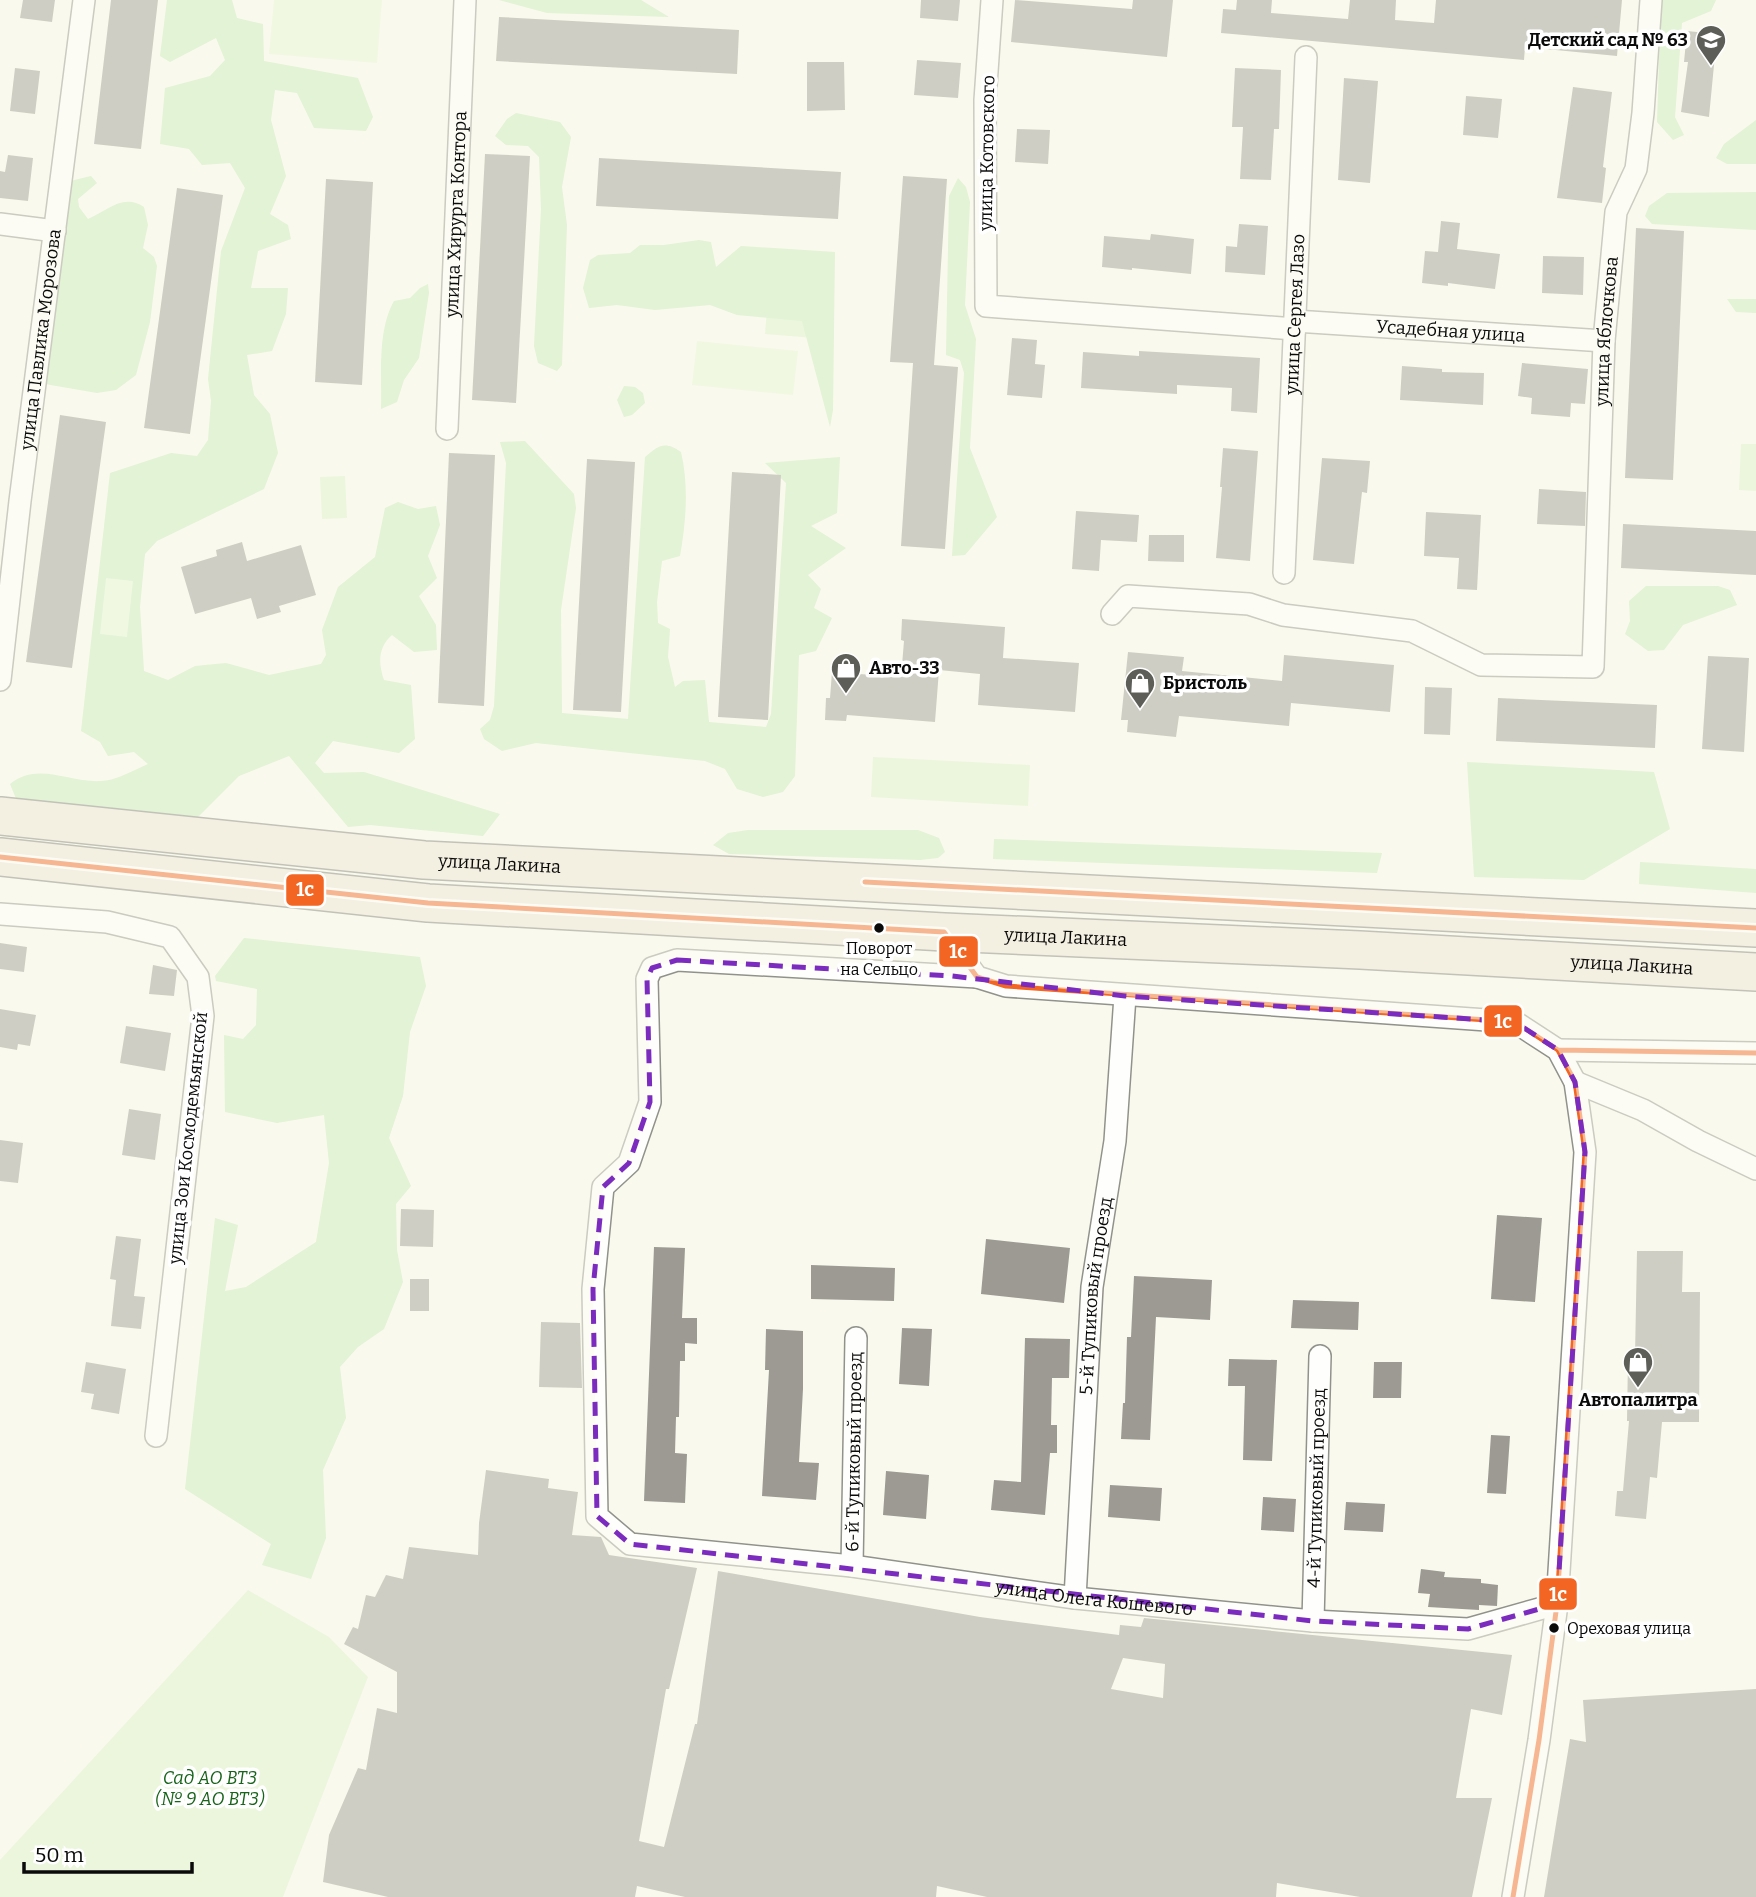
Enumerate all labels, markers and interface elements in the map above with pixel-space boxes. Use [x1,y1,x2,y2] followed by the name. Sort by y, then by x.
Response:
[1694,23,1728,67] school or university icon: Детский сад № 63
[1528,29,1688,51] place label: Детский сад № 63
[975,75,999,232] street label: улица Котовского
[441,110,471,319] street label: улица Хирурга Контора
[15,227,66,452] street label: улица Павлика Морозова
[1281,233,1309,396] street label: улица Сергея Лазо
[1591,255,1623,408] street label: улица Яблочкова
[1375,315,1526,347] street label: Усадебная улица
[829,651,863,695] shop icon: Авто-33
[869,657,940,679] place label: Авто-33
[1123,666,1157,710] shop icon: Бристоль
[1163,672,1247,694] place label: Бристоль
[437,850,562,878] street label: улица Лакина
[285,873,325,907] line badge: 1с
[296,878,314,901] text: 1с
[872,921,886,935] marker: Поворот на Сельцо
[1003,924,1128,951] street label: улица Лакина
[938,935,979,968] line badge: 1с
[840,939,918,979] place label: Поворот на Сельцо
[949,940,967,963] text: 1с
[1569,951,1694,980] street label: улица Лакина
[1483,1004,1523,1038] line badge: 1с
[1494,1010,1512,1033] text: 1с
[164,1011,212,1266] street label: улица Зои Космодемьянской
[1075,1195,1117,1395] street label: 5-й Тупиковый проезд
[1621,1345,1655,1389] shop icon: Автопалитра
[841,1352,867,1552] street label: 6-й Тупиковый проезд
[1303,1388,1330,1588] street label: 4-й Тупиковый проезд
[1578,1389,1698,1411] place label: Автопалитра
[993,1576,1194,1620] street label: улица Олега Кошевого
[1538,1577,1578,1611] line badge: 1с
[1549,1583,1567,1606] text: 1с
[1567,1619,1691,1638] place label: Ореховая улица
[1547,1621,1561,1635] marker: Ореховая улица
[156,1767,265,1810] park label: Сад АО ВТЗ (№ 9 АО ВТЗ)
[24,1830,192,1874] scale bar
[35,1842,84,1868] text: 50 m

